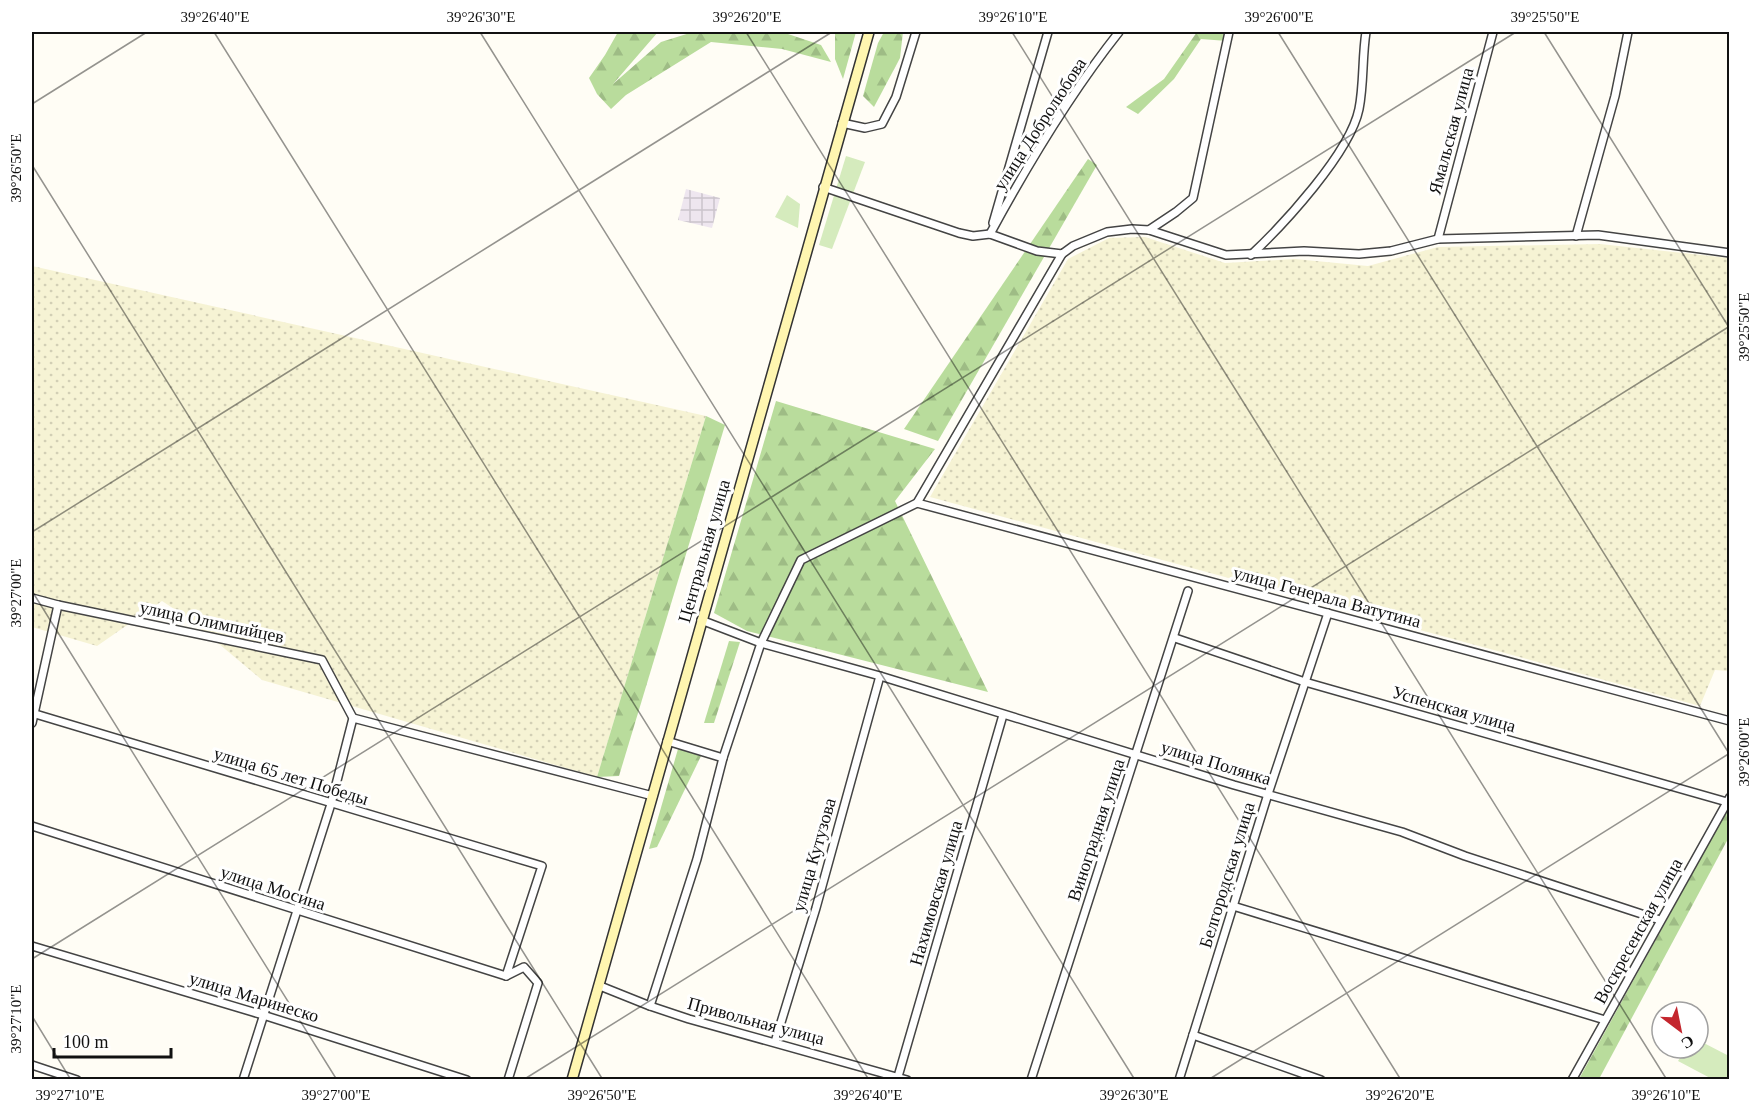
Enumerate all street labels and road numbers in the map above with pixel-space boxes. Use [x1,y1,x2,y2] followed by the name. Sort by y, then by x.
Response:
[990,54,1090,194] street label: улица Добролюбова
[1424,65,1478,197] street label: Ямальская улица
[674,477,734,625] street label: Центральная улица
[1231,562,1423,632] street label: улица Генерала Ватутина
[138,597,286,647] street label: улица Олимпийцев
[1390,682,1518,736] street label: Успенская улица
[1159,737,1273,789] street label: улица Полянка
[211,743,371,809] street label: улица 65 лет Победы
[1064,756,1128,904] street label: Виноградная улица
[788,796,840,914] street label: улица Кутузова
[1195,800,1259,950] street label: Белгородская улица
[906,818,966,968] street label: Нахимовская улица
[1590,855,1686,1007] street label: Воскресенская улица
[218,862,328,914] street label: улица Мосина
[187,968,321,1026] street label: улица Маринеско
[685,993,827,1049] street label: Привольная улица

